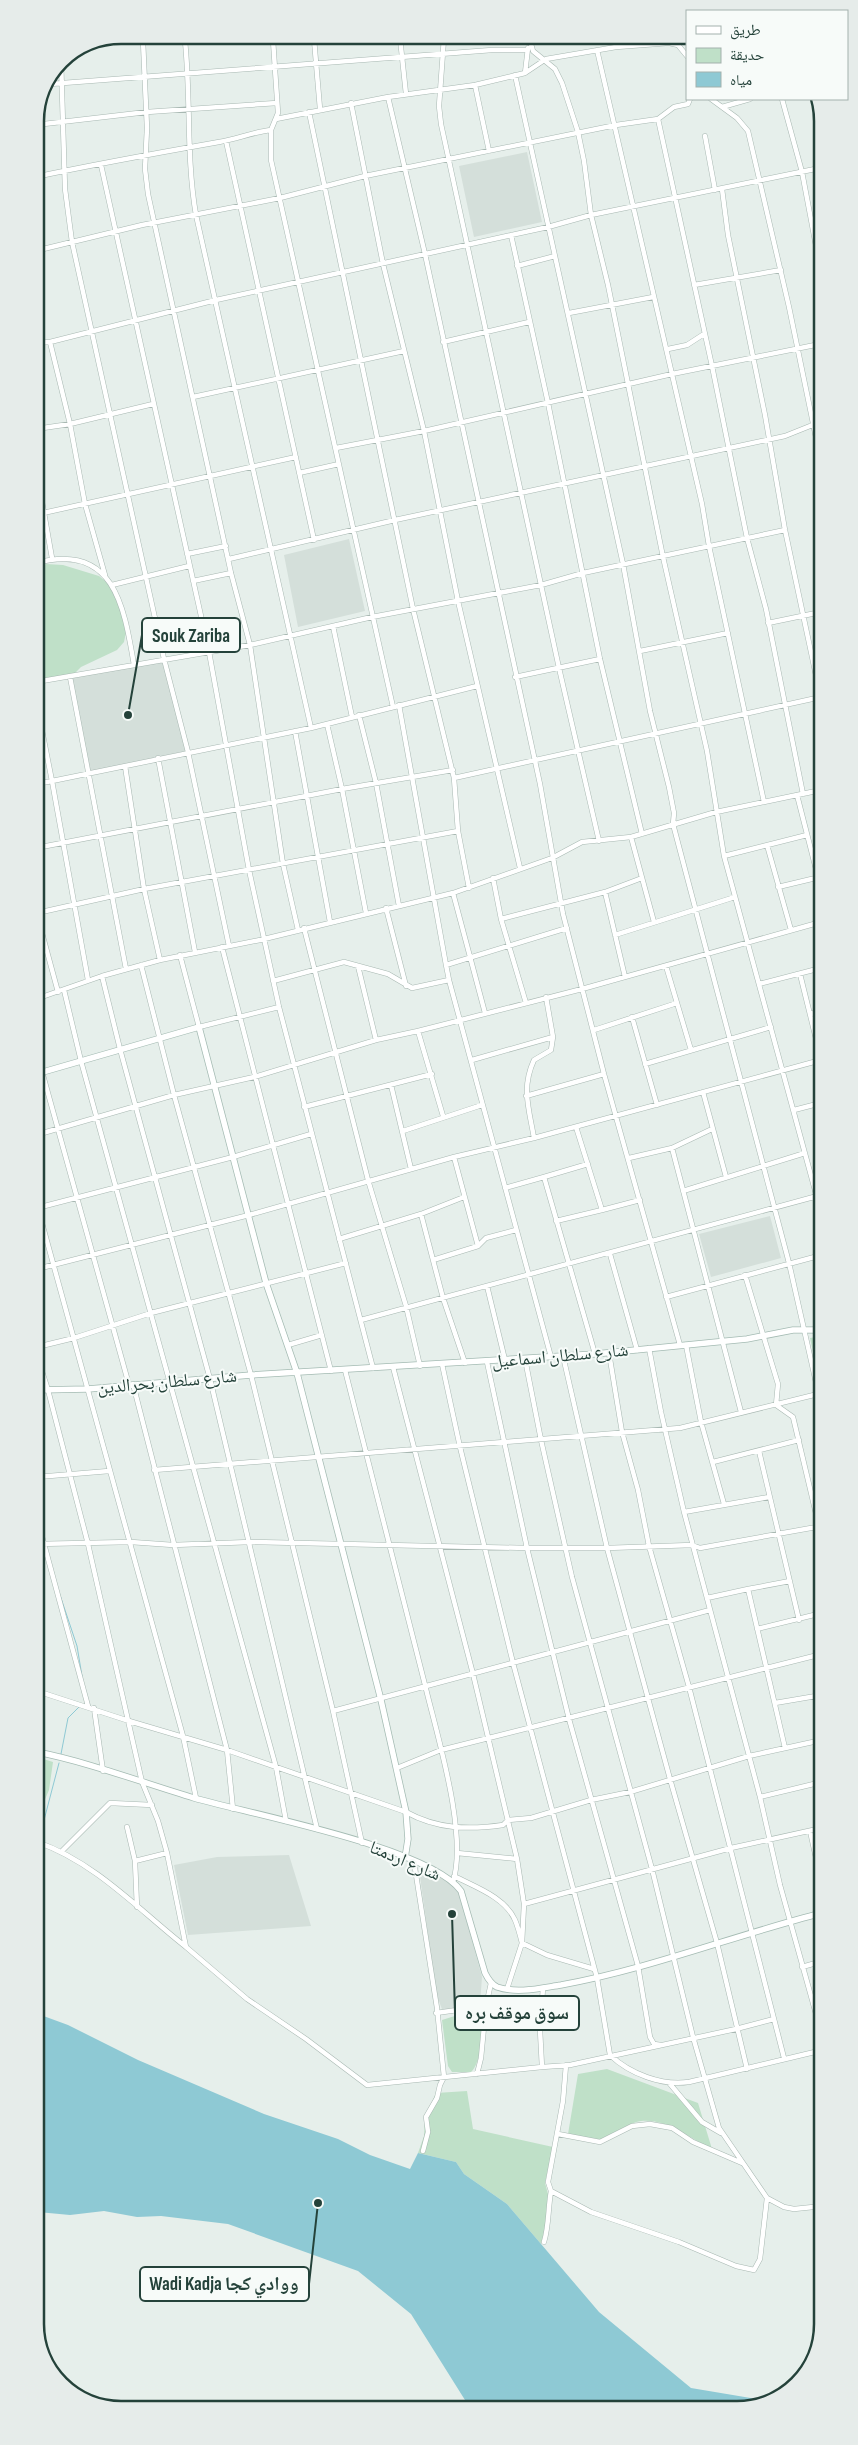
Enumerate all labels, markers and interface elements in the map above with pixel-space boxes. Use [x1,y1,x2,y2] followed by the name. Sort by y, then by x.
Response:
[686,10,848,100] legend
[730,21,761,40] text: طريق
[730,46,765,65] text: حديقة
[730,71,752,90] text: مياه
[142,618,240,652] callout: Souk Zariba
[152,625,230,648] text: Souk Zariba
[491,1340,629,1372] street label: شارع سلطان اسماعيل
[96,1365,238,1399] street label: شارع سلطان بحرالدين
[366,1837,444,1885] street label: شارع اردمتا
[455,1996,579,2030] callout: سوق موقف بره
[465,2002,569,2025] text: سوق موقف بره
[140,2267,309,2301] callout: Wadi Kadja ووادي كجا
[149,2273,299,2299] text: Wadi Kadja ووادي كجا

